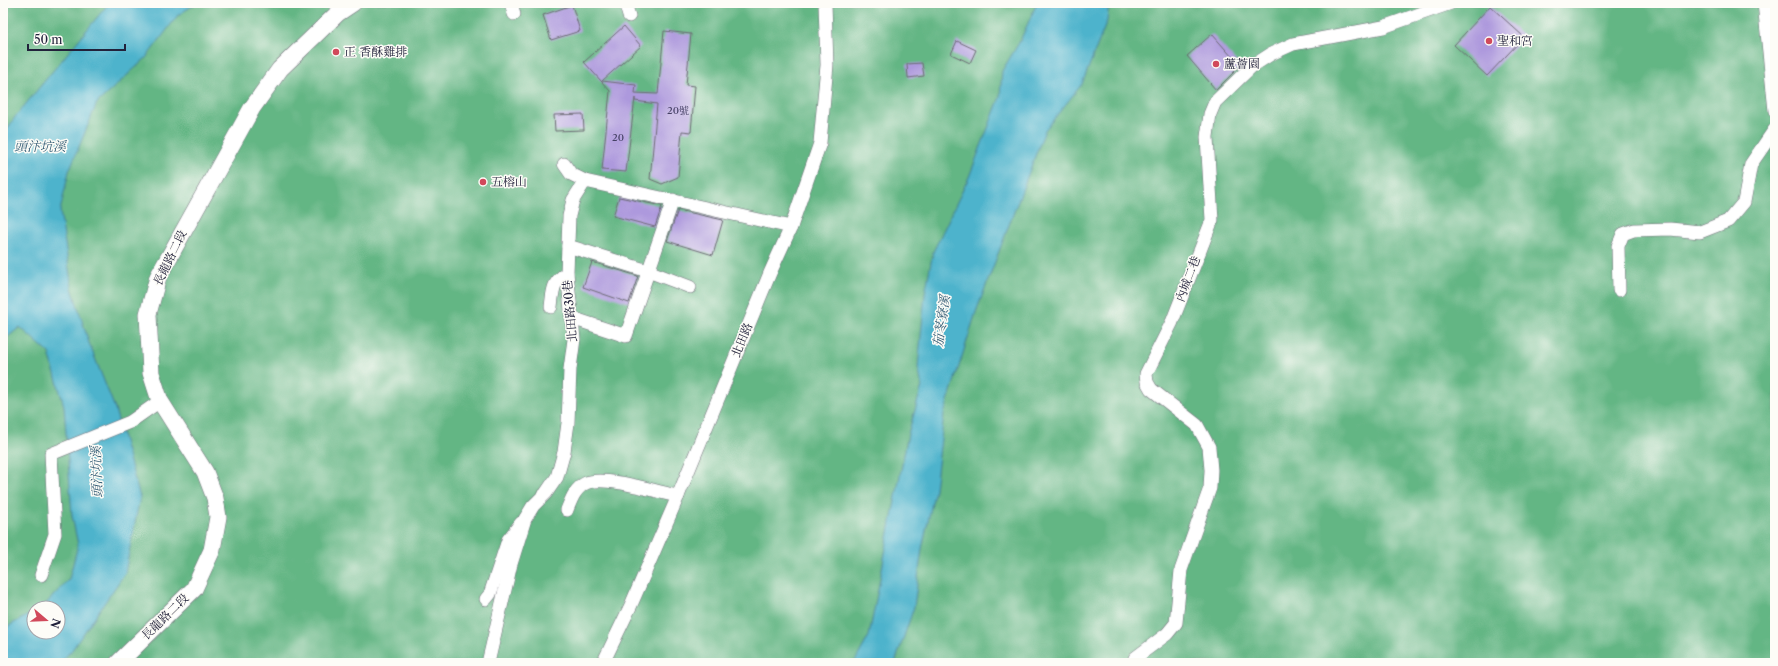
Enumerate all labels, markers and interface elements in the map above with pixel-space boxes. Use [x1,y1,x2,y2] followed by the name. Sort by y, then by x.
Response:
[28,26,125,52] scale bar
[34,32,63,47] text: 50 m
[1497,33,1533,48] place label: 聖和宮
[1484,36,1494,46] marker: 聖和宮
[344,44,407,59] place label: 正 香酥雞排
[331,47,341,57] marker: 正 香酥雞排
[1224,56,1260,71] place label: 蘆薈園
[1211,59,1221,69] marker: 蘆薈園
[667,104,689,117] house number: 20號
[612,131,624,144] house number: 20
[14,138,68,154] water label: 頭汴坑溪
[491,174,527,189] place label: 五榕山
[478,177,488,187] marker: 五榕山
[150,228,189,288] street label: 長龍路二段
[1172,254,1203,304] street label: 內城二巷
[559,279,580,343] street label: 北田路30巷
[929,292,953,348] water label: 茄苳寮溪
[728,320,755,359] street label: 北田路
[87,444,105,498] water label: 頭汴坑溪
[138,590,191,643] street label: 長龍路二段
[26,600,66,640] north arrow
[47,616,64,630] text: N

